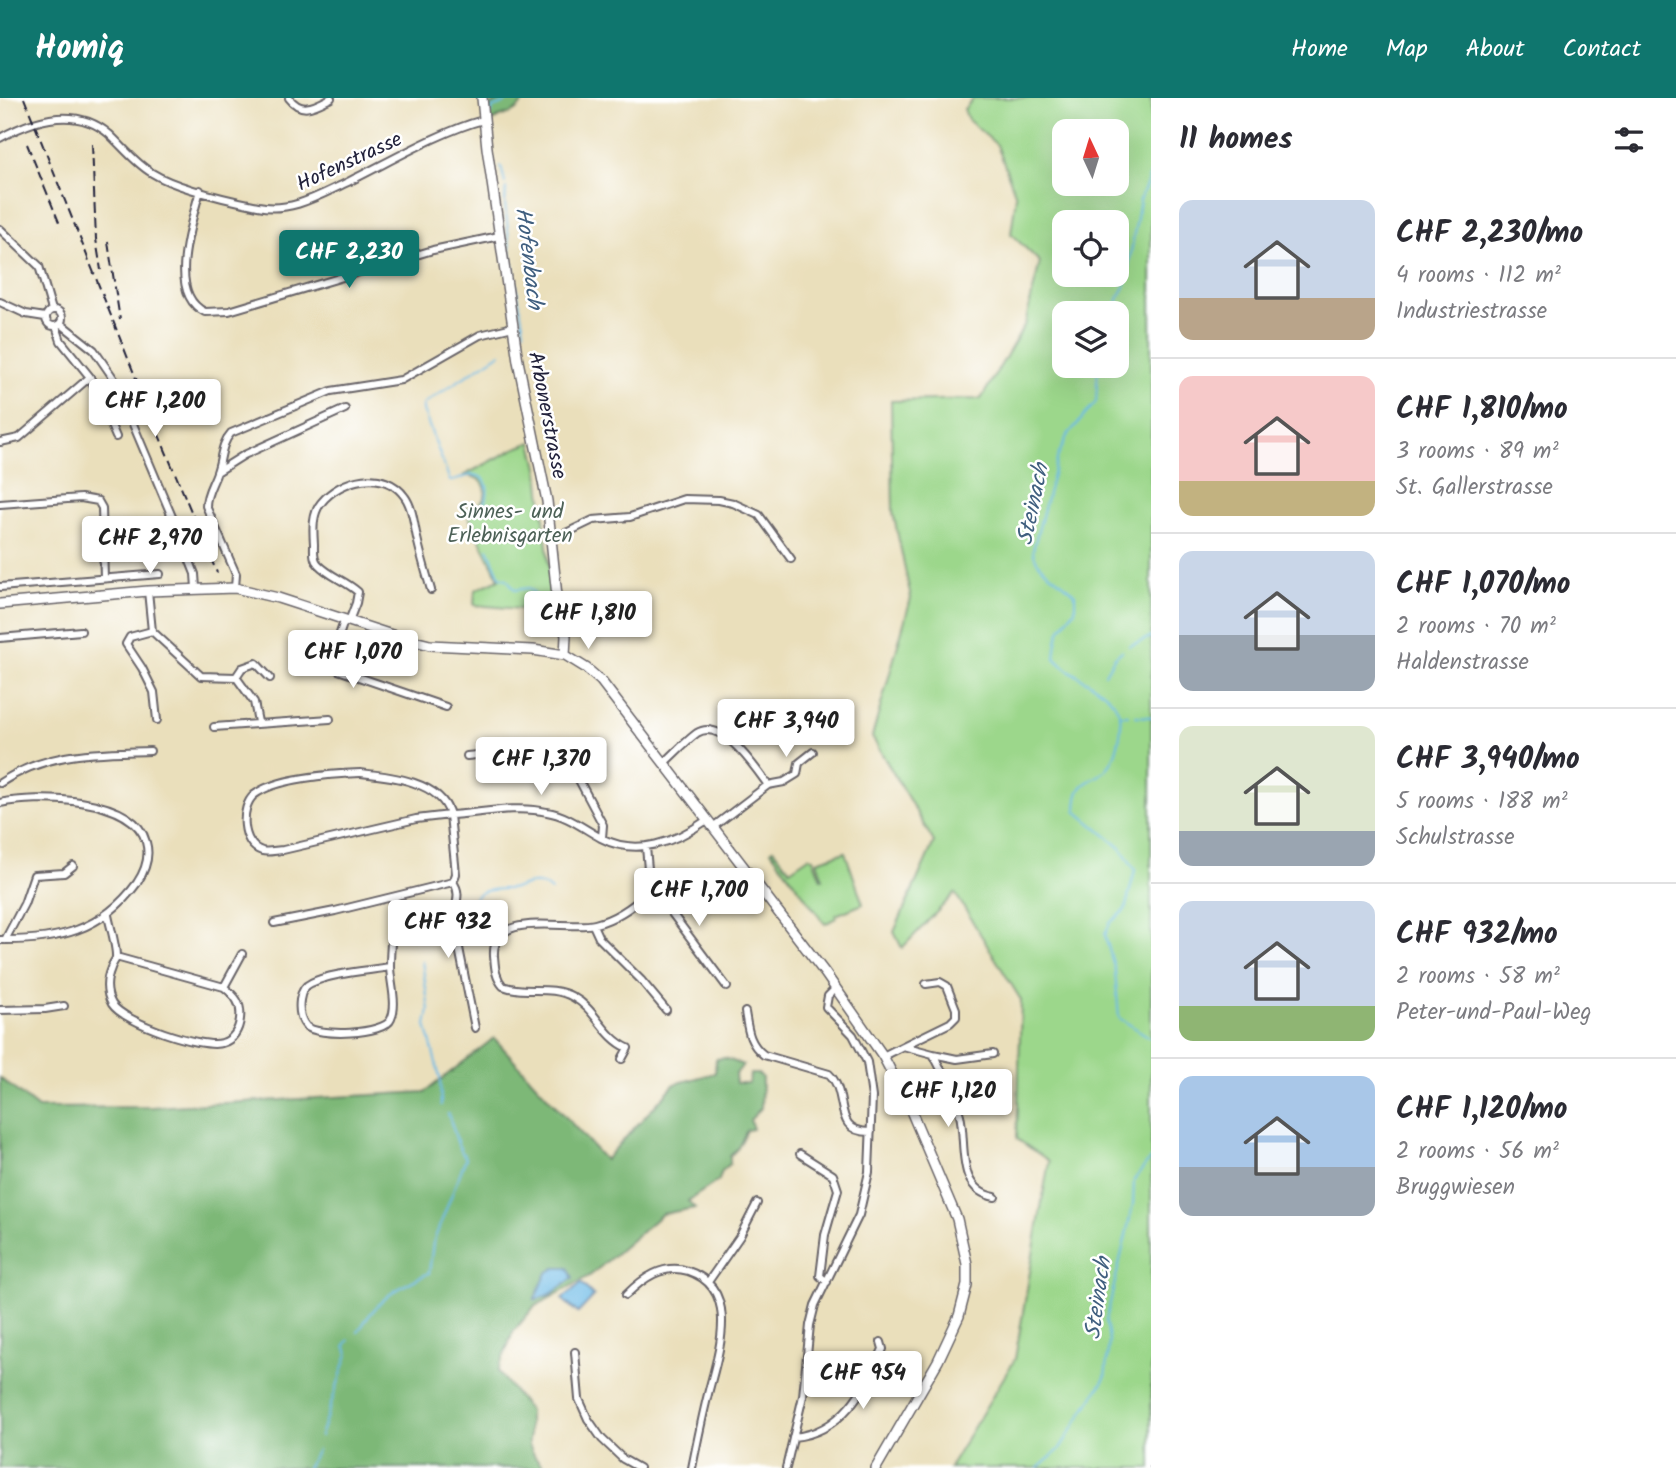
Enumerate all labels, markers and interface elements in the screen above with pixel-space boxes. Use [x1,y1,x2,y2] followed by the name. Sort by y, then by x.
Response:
[35,23,124,76] text: Homiq
[1291,30,1348,69] text: Home
[1386,30,1428,69] text: Map
[1466,30,1524,69] text: About
[1562,30,1641,69] text: Contact
[1179,116,1292,164] text: 11 homes
[1052,119,1129,196] north arrow
[1052,119,1129,378] map controls
[1610,121,1648,159] icon: filters
[291,123,408,201] street label: Hofenstrasse
[504,205,552,313] water label: Hofenbach
[1052,210,1129,287] button: locate
[1396,210,1583,258] text: CHF 2,230/mo
[1235,228,1319,312] icon: home
[269,230,429,290] pin: CHF 2,230
[295,235,403,271] text: CHF 2,230
[1396,258,1561,294] text: 4 rooms · 112 m²
[1396,294,1547,330] text: Industriestrasse
[1052,301,1129,378] button: layers
[518,349,575,482] street label: Arbonerstrasse
[75,380,235,439] pin: CHF 1,200
[105,384,205,420] text: CHF 1,200
[1396,386,1568,434] text: CHF 1,810/mo
[1235,404,1319,488] icon: home
[1396,434,1559,470] text: 3 rooms · 89 m²
[1008,459,1060,549] water label: Steinach
[1396,470,1553,506] text: St. Gallerstrasse
[447,496,573,553] park label: Sinnes- und Erlebnisgarten
[70,517,230,576] pin: CHF 2,970
[98,521,202,557] text: CHF 2,970
[1396,561,1570,609] text: CHF 1,070/mo
[1235,579,1319,663] icon: home
[508,592,668,651] pin: CHF 1,810
[540,596,636,632] text: CHF 1,810
[1396,609,1556,645] text: 2 rooms · 70 m²
[273,630,433,690] pin: CHF 1,070
[304,635,402,671] text: CHF 1,070
[1396,645,1529,681] text: Haldenstrasse
[706,700,866,759] pin: CHF 3,940
[733,704,839,740] text: CHF 3,940
[1396,736,1580,784] text: CHF 3,940/mo
[461,738,621,797] pin: CHF 1,370
[492,742,590,778] text: CHF 1,370
[1235,754,1319,838] icon: home
[1396,784,1568,820] text: 5 rooms · 188 m²
[1396,820,1515,856] text: Schulstrasse
[619,868,779,928] pin: CHF 1,700
[650,873,748,909] text: CHF 1,700
[383,900,513,960] pin: CHF 932
[404,905,492,941] text: CHF 932
[1396,911,1558,959] text: CHF 932/mo
[1235,929,1319,1013] icon: home
[1396,959,1560,995] text: 2 rooms · 58 m²
[1396,995,1591,1031] text: Peter-und-Paul-Weg
[868,1070,1028,1129] pin: CHF 1,120
[900,1074,996,1110] text: CHF 1,120
[1396,1086,1567,1134] text: CHF 1,120/mo
[1235,1104,1319,1188] icon: home
[1396,1134,1559,1170] text: 2 rooms · 56 m²
[1396,1170,1515,1206] text: Bruggwiesen
[1075,1253,1123,1342] water label: Steinach
[798,1352,928,1411] pin: CHF 954
[820,1356,906,1392] text: CHF 954

